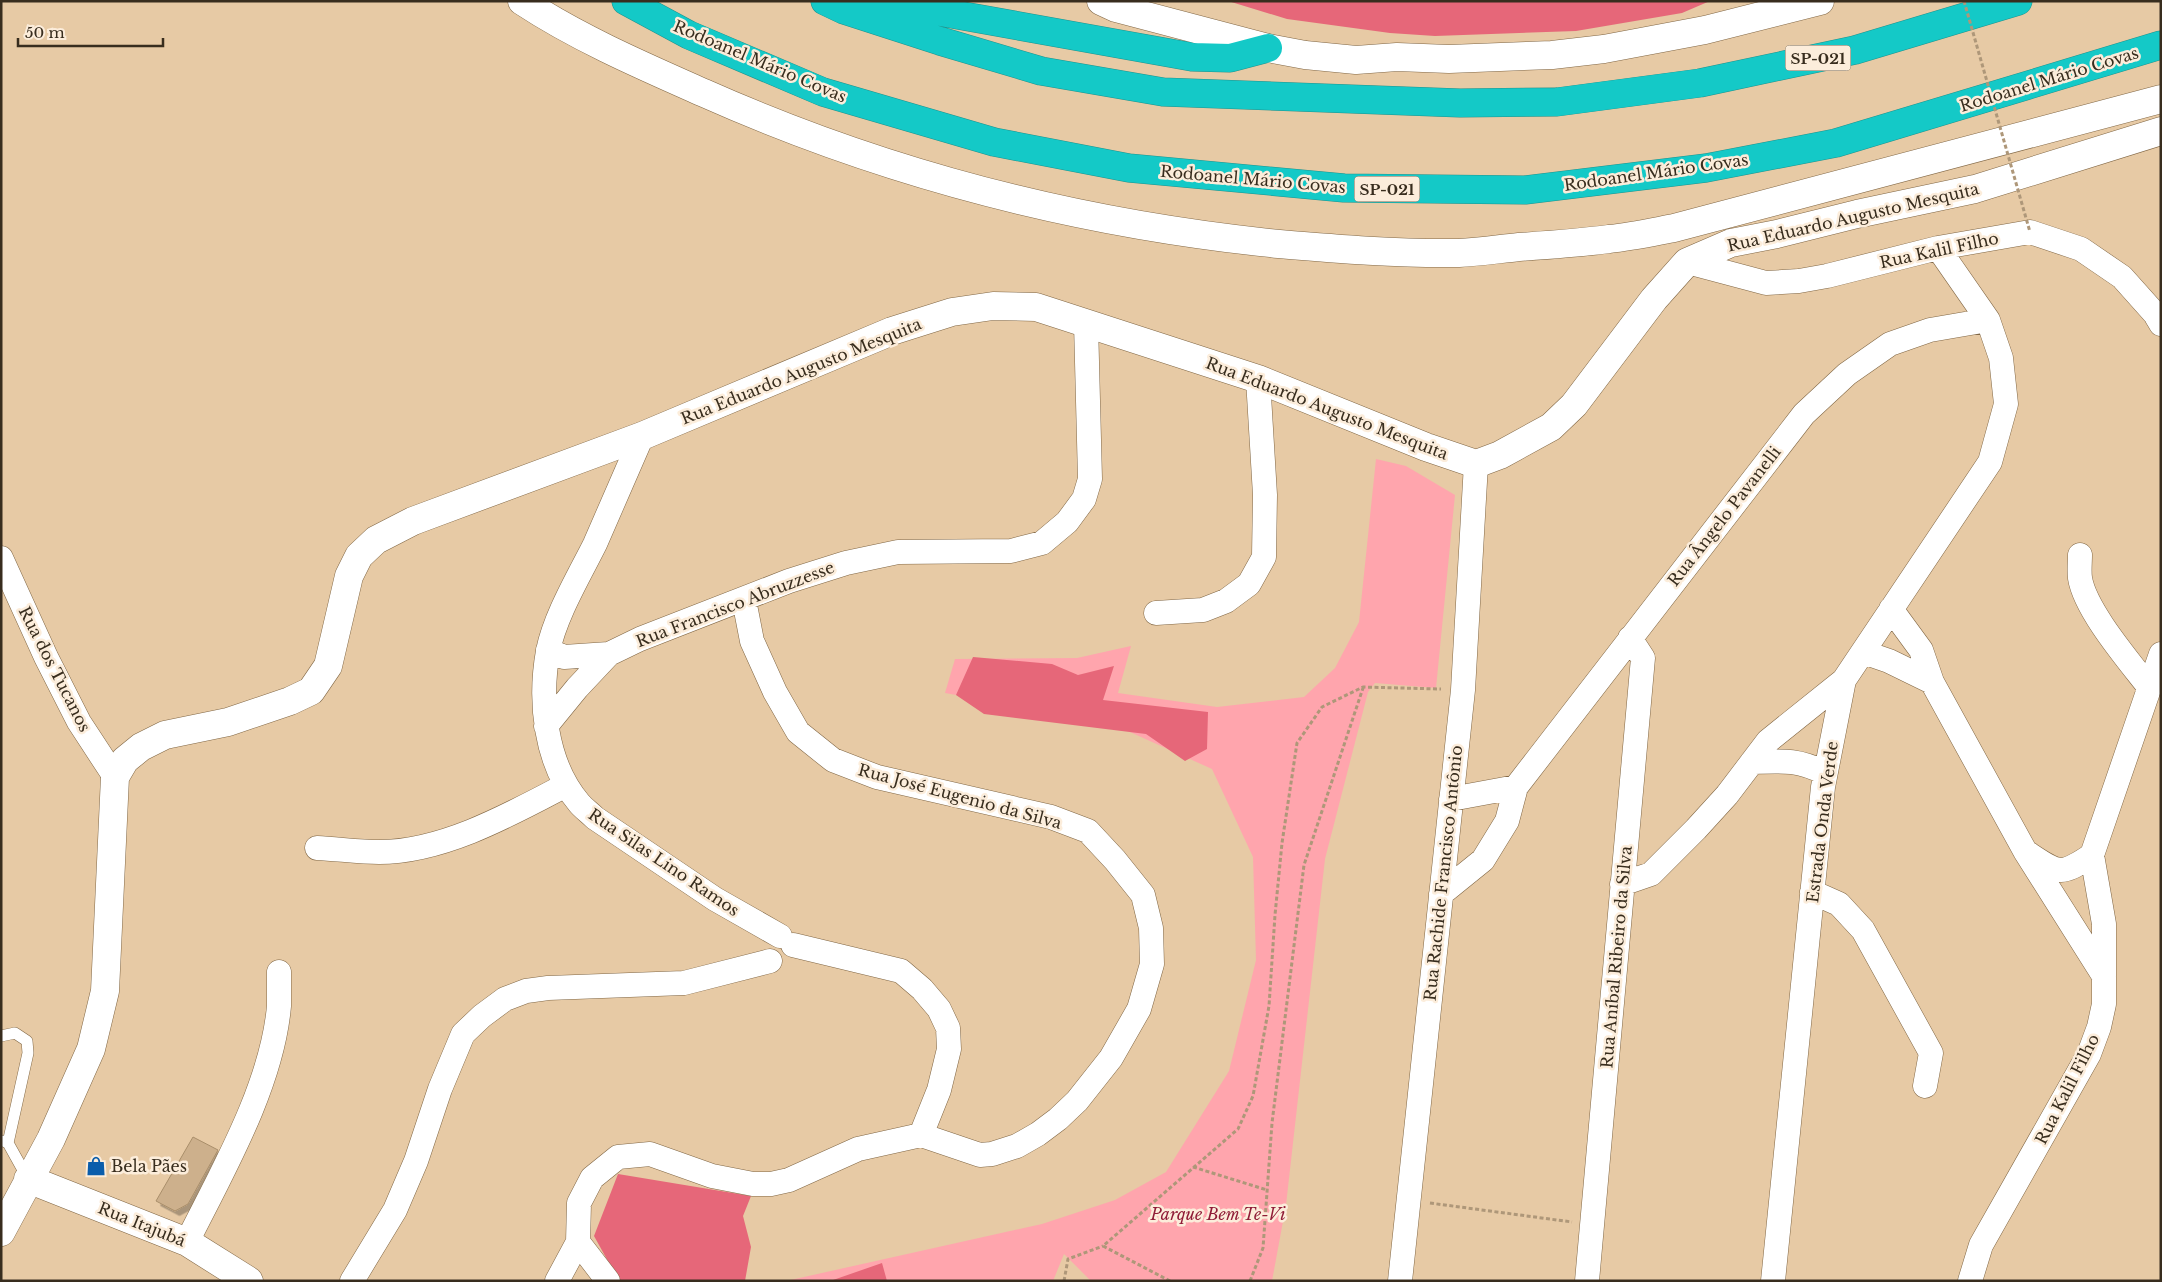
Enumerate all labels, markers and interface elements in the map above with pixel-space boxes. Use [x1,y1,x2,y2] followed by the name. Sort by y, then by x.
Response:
[18,15,162,47] scale bar
[670,15,850,107] street label: Rodoanel Mário Covas
[25,23,65,42] text: 50 m
[1957,42,2141,116] street label: Rodoanel Mário Covas
[1786,46,1850,70] road number: SP-021
[1562,149,1750,195] street label: Rodoanel Mário Covas
[1159,161,1347,197] street label: Rodoanel Mário Covas
[1354,176,1420,202] road number: SP-021
[1725,178,1981,256] street label: Rua Eduardo Augusto Mesquita
[1878,228,2000,272] street label: Rua Kalil Filho
[678,313,924,429] street label: Rua Eduardo Augusto Mesquita
[1203,352,1451,464] street label: Rua Eduardo Augusto Mesquita
[1663,442,1785,590] street label: Rua Ângelo Pavanelli
[633,557,837,651] street label: Rua Francisco Abruzzesse
[15,603,95,735] street label: Rua dos Tucanos
[1802,740,1842,904] street label: Estrada Onda Verde
[1420,744,1466,1002] street label: Rua Rachide Francisco Antônio
[856,759,1064,833] street label: Rua José Eugenio da Silva
[585,804,743,920] street label: Rua Silas Lino Ramos
[1596,845,1636,1069] street label: Rua Aníbal Ribeiro da Silva
[2031,1030,2103,1148] street label: Rua Kalil Filho
[85,1155,107,1177] shop icon: Bela Pães
[111,1156,187,1176] place label: Bela Pães
[95,1197,189,1251] street label: Rua Itajubá
[1149,1204,1286,1224] park label: Parque Bem Te-Vi

